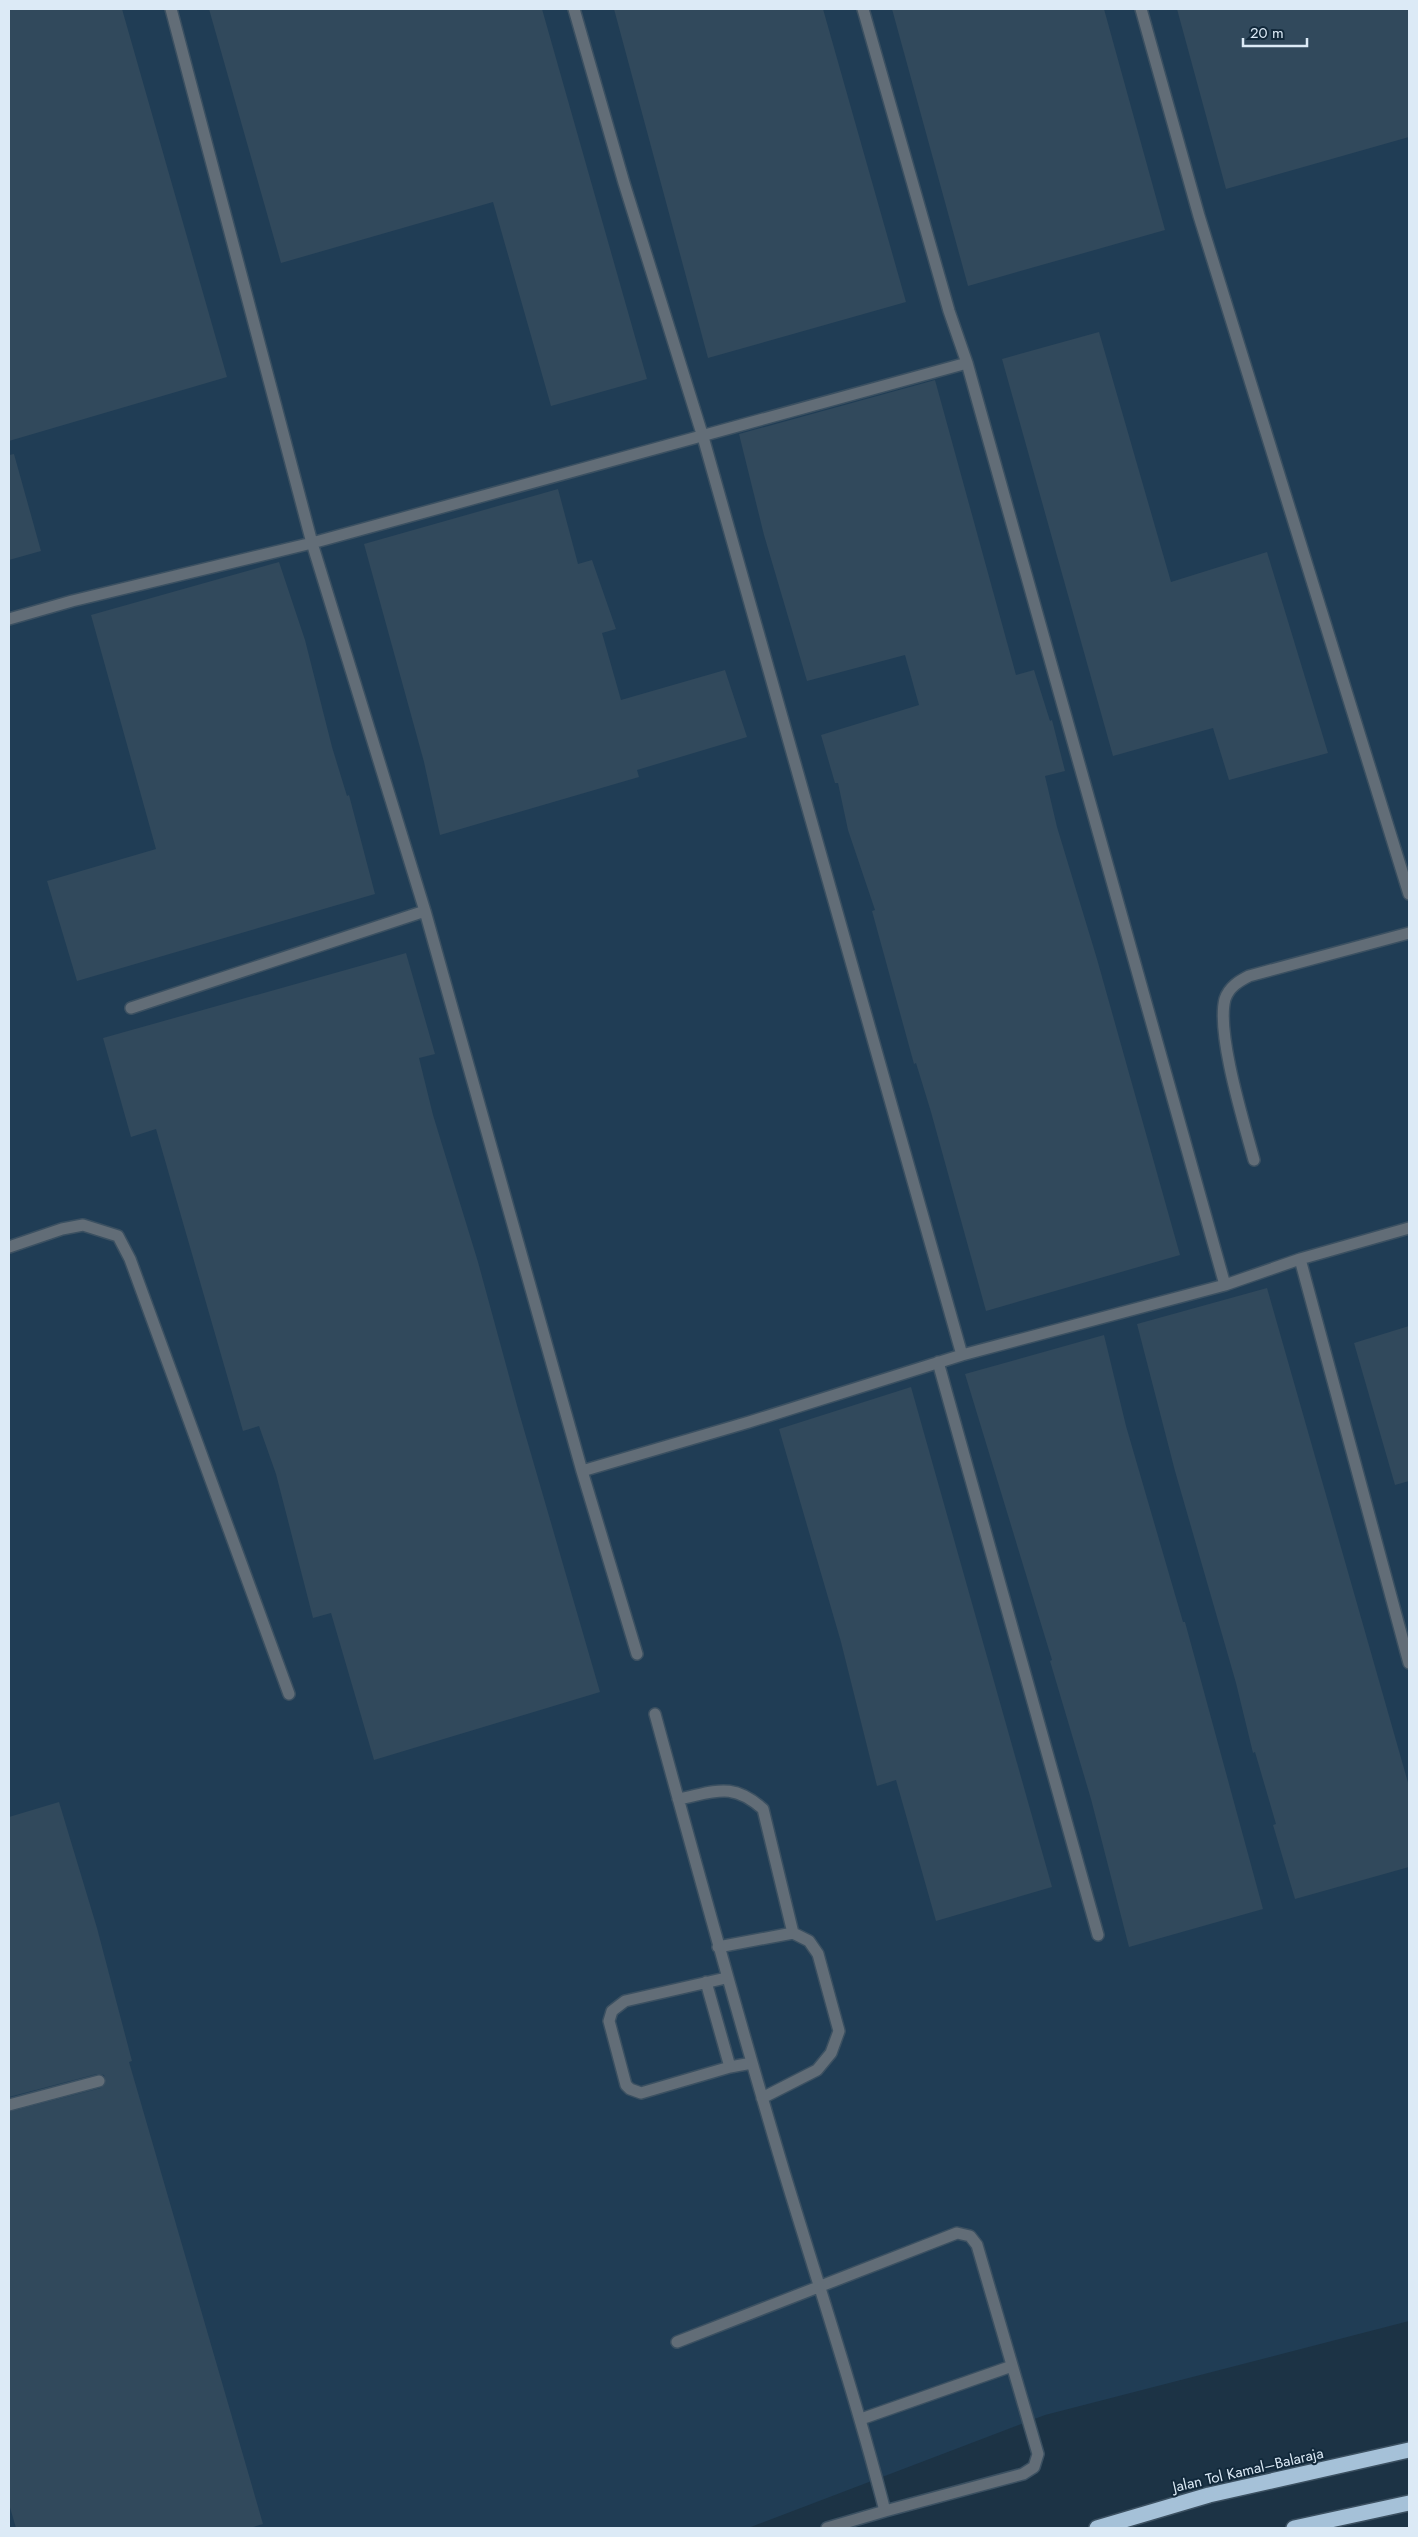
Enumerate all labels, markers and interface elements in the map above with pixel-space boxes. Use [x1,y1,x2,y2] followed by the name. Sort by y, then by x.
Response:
[1243,15,1307,47] scale bar
[1250,22,1284,44] text: 20 m
[1168,2442,1326,2499] street label: Jalan Tol Kamal–Balaraja

